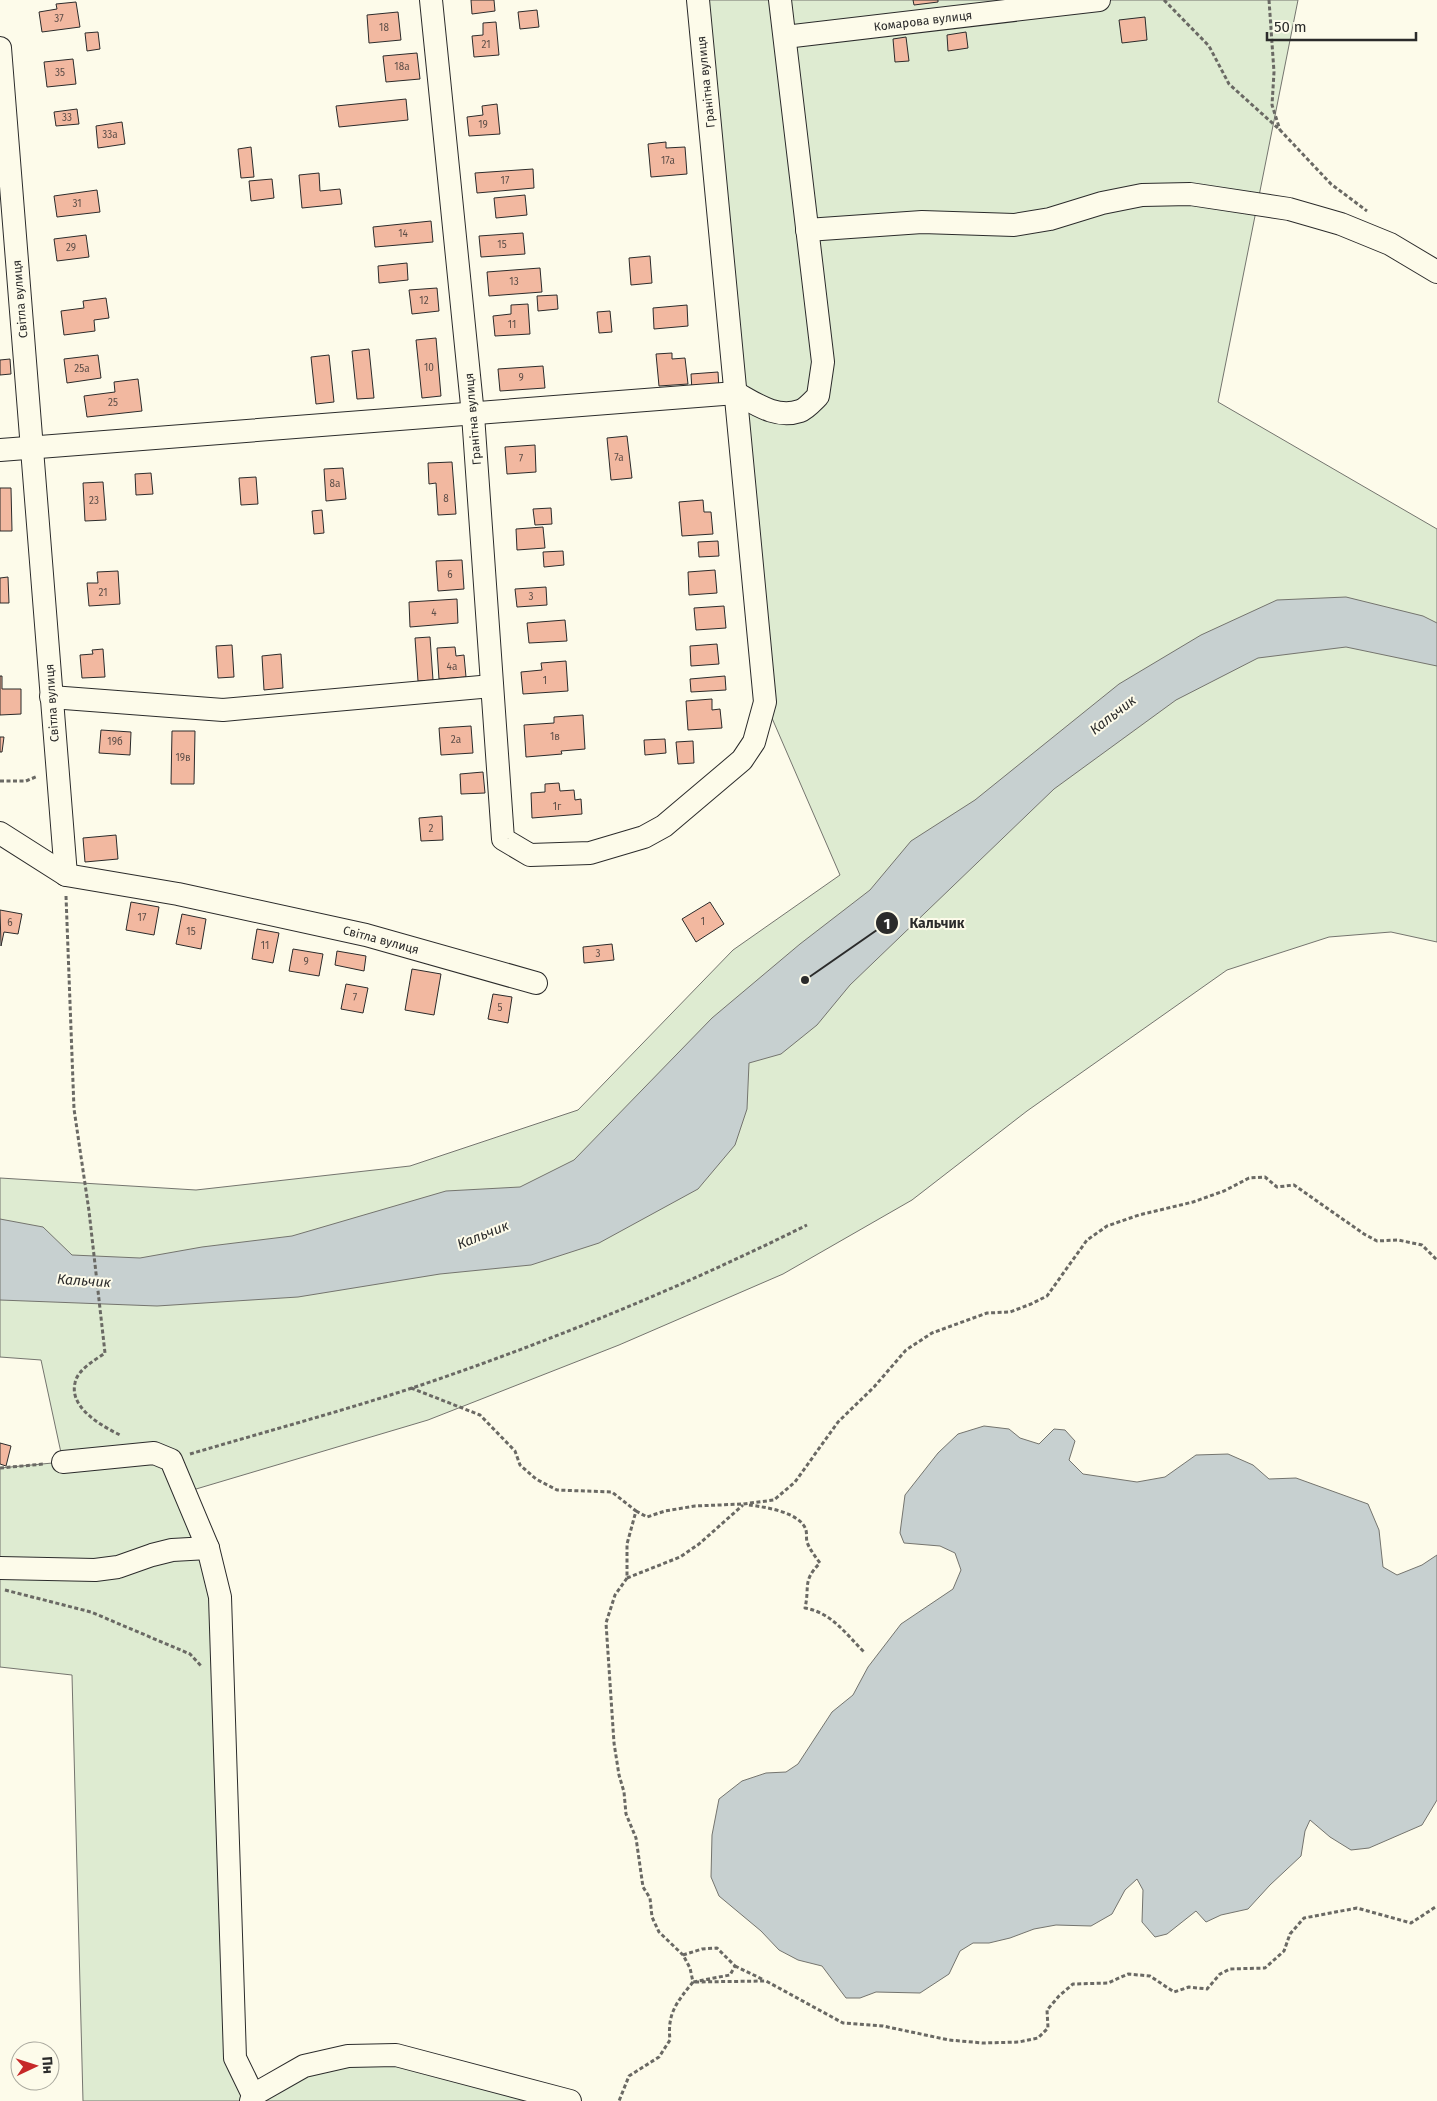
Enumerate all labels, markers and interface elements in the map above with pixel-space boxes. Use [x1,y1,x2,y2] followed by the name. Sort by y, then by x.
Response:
[873,8,973,34] street label: Комарова вулиця
[1267,10,1416,42] scale bar
[54,13,64,25] house number: 37
[1274,18,1307,36] text: 50 m
[379,22,389,34] house number: 18
[694,35,718,129] street label: Гранітна вулиця
[481,39,491,51] house number: 21
[394,61,410,73] house number: 18а
[55,67,65,79] house number: 35
[62,112,72,124] house number: 33
[478,119,488,131] house number: 19
[102,129,118,141] house number: 33а
[661,155,675,167] house number: 17а
[501,175,510,187] house number: 17
[72,198,82,210] house number: 31
[398,228,409,240] house number: 14
[497,239,507,251] house number: 15
[66,242,76,254] house number: 29
[10,259,30,339] street label: Світла вулиця
[509,276,519,288] house number: 13
[419,295,429,307] house number: 12
[508,319,516,331] house number: 11
[424,362,434,374] house number: 10
[74,363,90,375] house number: 25а
[462,372,484,466] street label: Гранітна вулиця
[518,372,524,384] house number: 9
[108,397,118,409] house number: 25
[614,452,624,464] house number: 7а
[519,453,524,465] house number: 7
[330,478,340,490] house number: 8а
[443,493,449,505] house number: 8
[89,495,99,507] house number: 23
[447,569,453,581] house number: 6
[98,587,108,599] house number: 21
[529,591,534,603] house number: 3
[431,607,437,619] house number: 4
[447,661,457,673] house number: 4а
[42,663,62,743] street label: Світла вулиця
[543,675,547,687] house number: 1
[1086,691,1140,738] water label: Кальчик
[550,731,560,743] house number: 1в
[451,734,461,746] house number: 2а
[107,736,123,748] house number: 19б
[175,752,191,764] house number: 19в
[553,801,562,813] house number: 1г
[429,823,434,835] house number: 2
[875,909,975,938] callout: Кальчик
[138,912,147,924] house number: 17
[884,915,890,933] text: 1
[909,915,965,932] text: Кальчик
[701,916,705,928] house number: 1
[7,917,13,929] house number: 6
[341,923,421,957] street label: Світла вулиця
[186,926,196,938] house number: 15
[261,940,269,952] house number: 11
[596,948,601,960] house number: 3
[303,956,309,968] house number: 9
[353,992,358,1004] house number: 7
[497,1002,503,1014] house number: 5
[455,1217,512,1253] water label: Кальчик
[56,1271,112,1291] water label: Кальчик
[10,2041,60,2091] north arrow
[38,2056,57,2074] text: Пн

